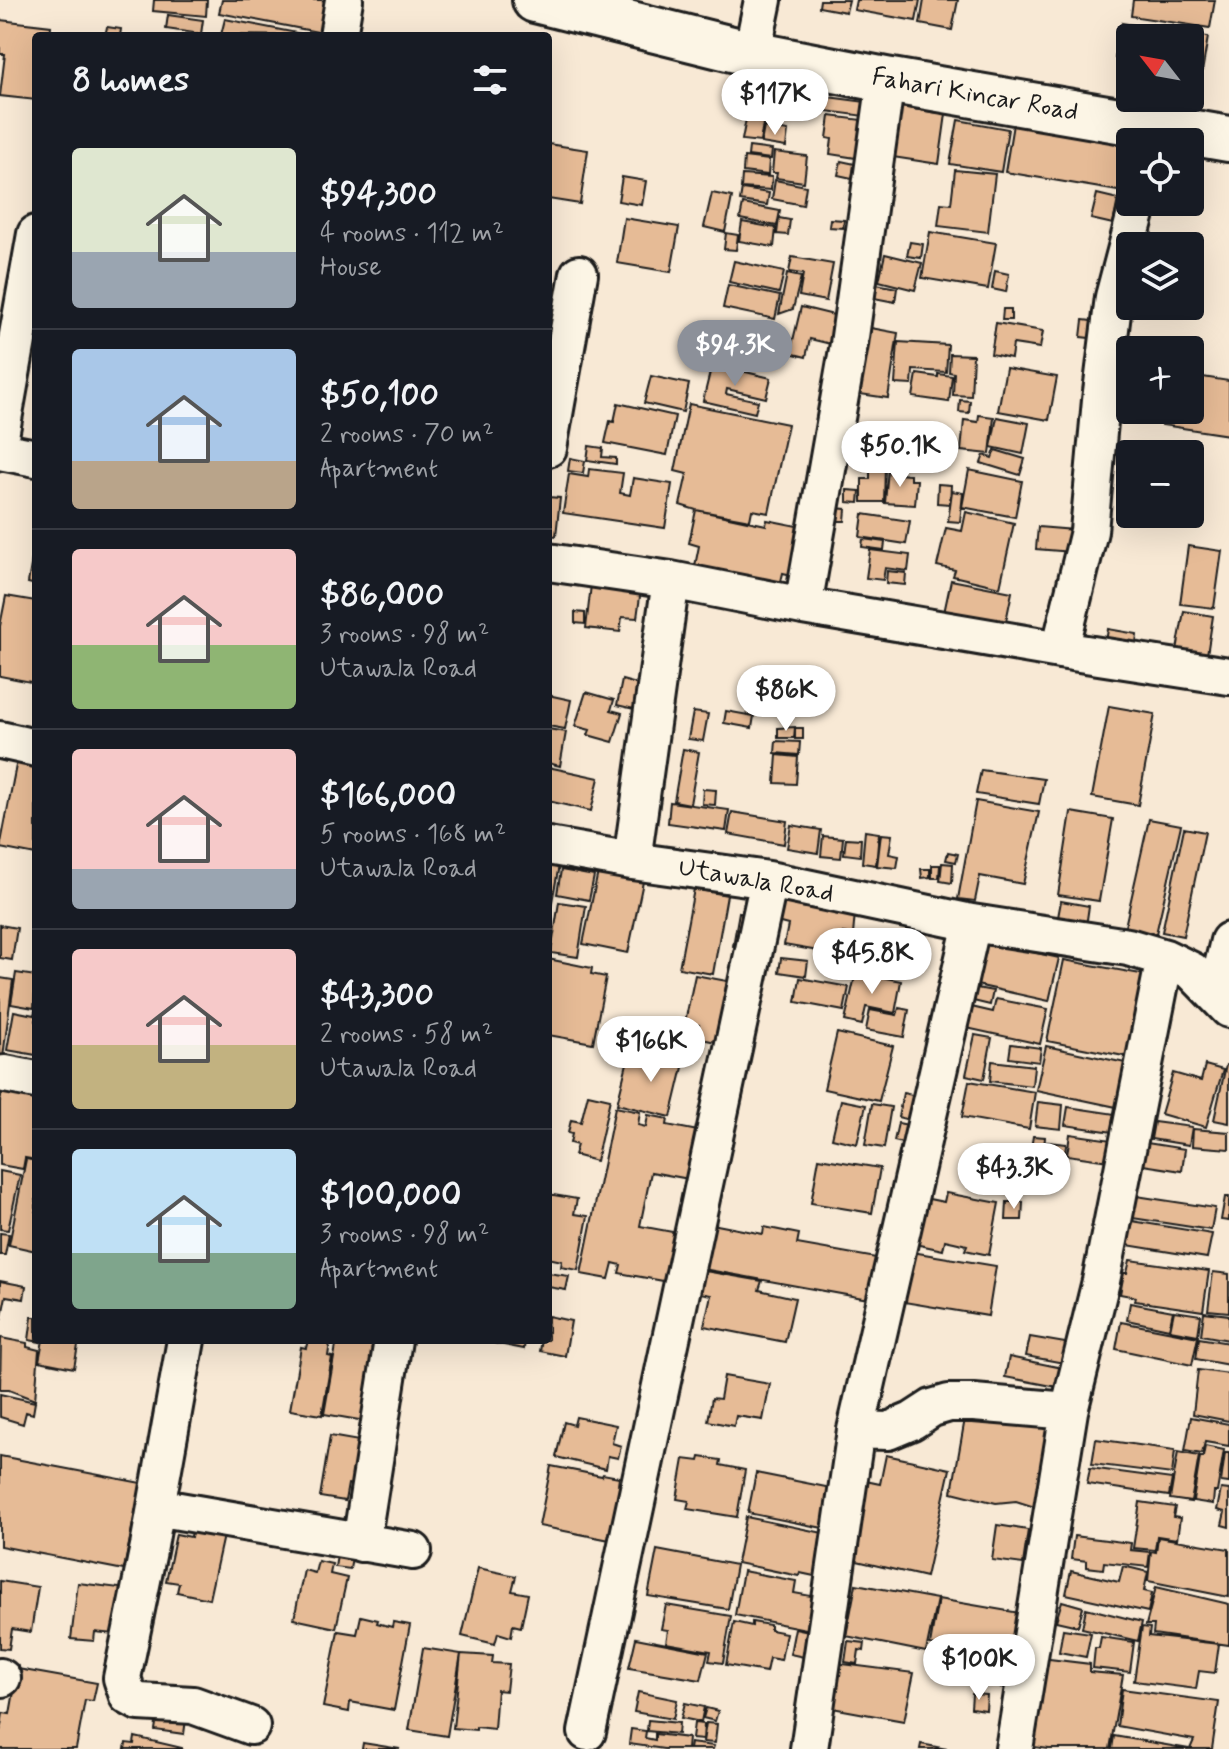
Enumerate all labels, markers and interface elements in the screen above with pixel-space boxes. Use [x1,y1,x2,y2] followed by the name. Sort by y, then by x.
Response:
[1116,24,1204,112] north arrow
[1116,24,1204,528] map controls
[72,58,189,103] text: 8 homes
[468,58,512,102] icon: filters
[869,60,1081,130] street label: Fahari Kincar Road
[719,69,831,137] pin: $117K
[740,78,810,112] text: $117K
[1116,128,1204,216] button: locate
[320,172,437,217] text: $94,300
[136,180,232,276] icon: home
[320,217,504,251] text: 4 rooms · 112 m²
[1116,232,1204,320] button: layers
[320,251,381,285] text: House
[670,320,800,388] pin: $94.3K
[695,329,775,363] text: $94.3K
[1116,336,1204,424] button: +
[320,373,439,418] text: $50,100
[136,381,232,477] icon: home
[320,418,494,452] text: 2 rooms · 70 m²
[835,421,965,489] pin: $50.1K
[859,430,941,464] text: $50.1K
[1116,440,1204,528] button: −
[320,452,438,486] text: Apartment
[320,573,444,618] text: $86,000
[136,581,232,677] icon: home
[320,618,489,652] text: 3 rooms · 98 m²
[320,652,477,686] text: Utawala Road
[739,665,833,733] pin: $86K
[755,674,817,708] text: $86K
[320,773,456,818] text: $166,000
[136,781,232,877] icon: home
[320,818,506,852] text: 5 rooms · 168 m²
[676,851,836,911] street label: Utawala Road
[320,852,477,886] text: Utawala Road
[807,928,937,996] pin: $45.8K
[831,937,913,971] text: $45.8K
[320,973,434,1018] text: $43,300
[136,981,232,1077] icon: home
[595,1016,707,1084] pin: $166K
[320,1018,493,1052] text: 2 rooms · 58 m²
[615,1025,687,1059] text: $166K
[320,1052,477,1086] text: Utawala Road
[949,1143,1079,1211] pin: $43.3K
[976,1152,1052,1186] text: $43.3K
[320,1173,461,1218] text: $100,000
[136,1181,232,1277] icon: home
[320,1218,489,1252] text: 3 rooms · 98 m²
[320,1252,438,1286] text: Apartment
[923,1634,1035,1702] pin: $100K
[941,1643,1017,1677] text: $100K

